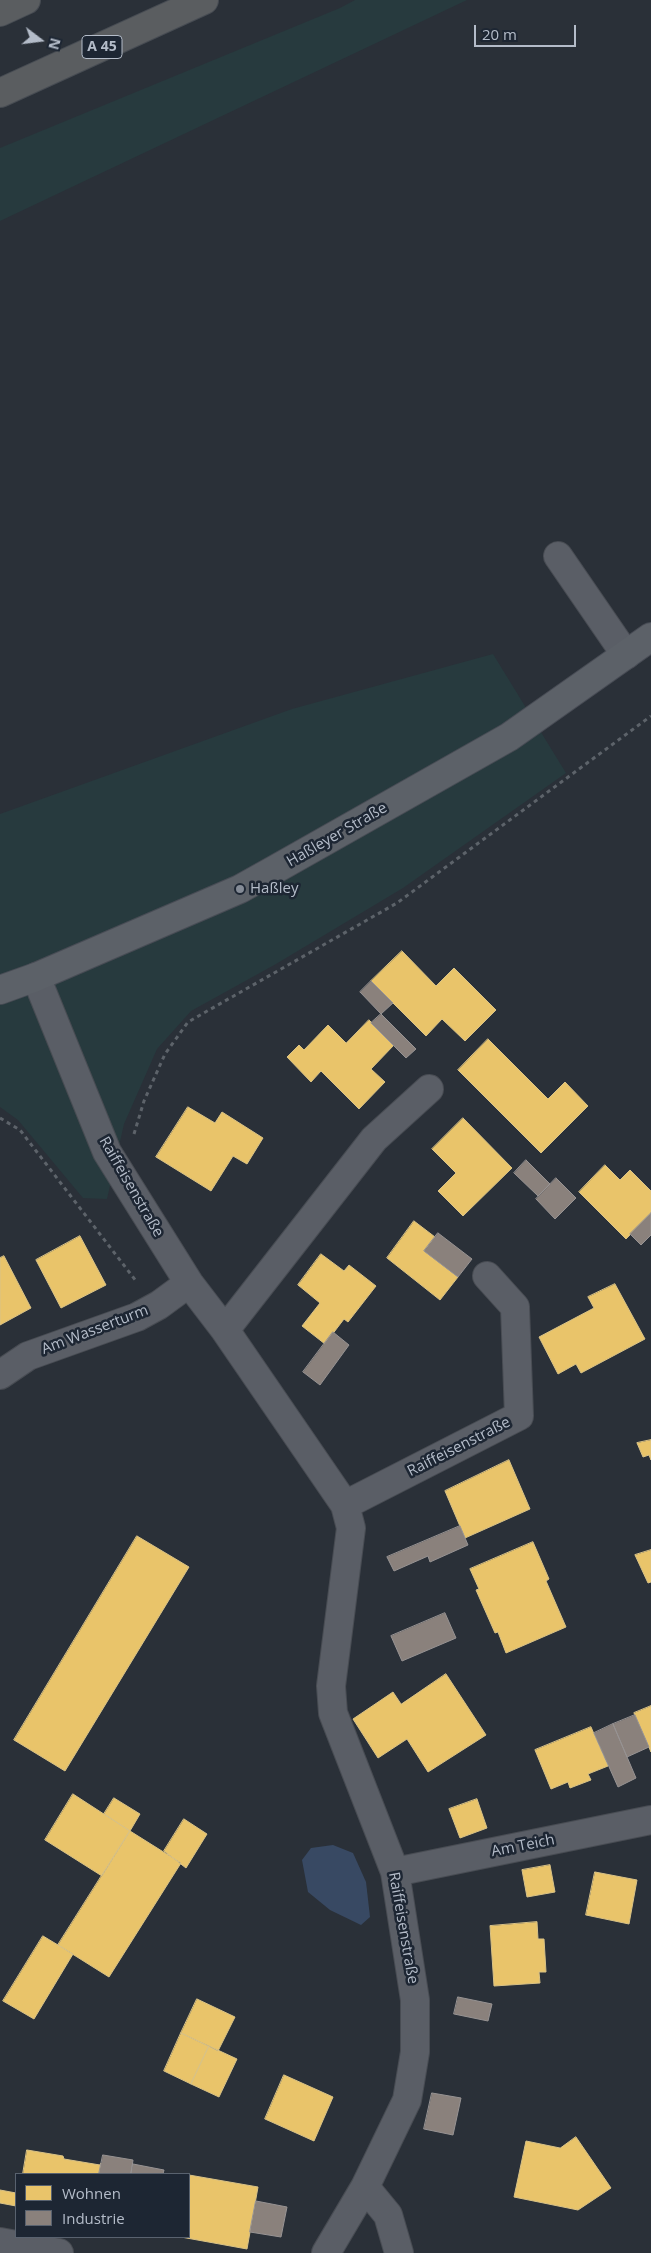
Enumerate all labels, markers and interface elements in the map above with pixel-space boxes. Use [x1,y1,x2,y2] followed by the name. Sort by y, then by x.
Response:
[15,15,65,65] north arrow
[476,15,578,47] scale bar
[482,24,517,44] text: 20 m
[44,36,66,52] text: N
[82,36,122,58] road number: A 45
[284,799,390,871] street label: Haßleyer Straße
[250,880,298,898] place label: Haßley
[234,883,246,895] marker: Haßley
[95,1133,167,1241] street label: Raiffeisenstraße
[39,1301,151,1359] street label: Am Wasserturm
[404,1413,514,1481] street label: Raiffeisenstraße
[490,1831,556,1861] street label: Am Teich
[384,1871,422,1985] street label: Raiffeisenstraße
[15,2173,190,2238] legend
[62,2183,121,2203] text: Wohnen
[62,2208,125,2228] text: Industrie

